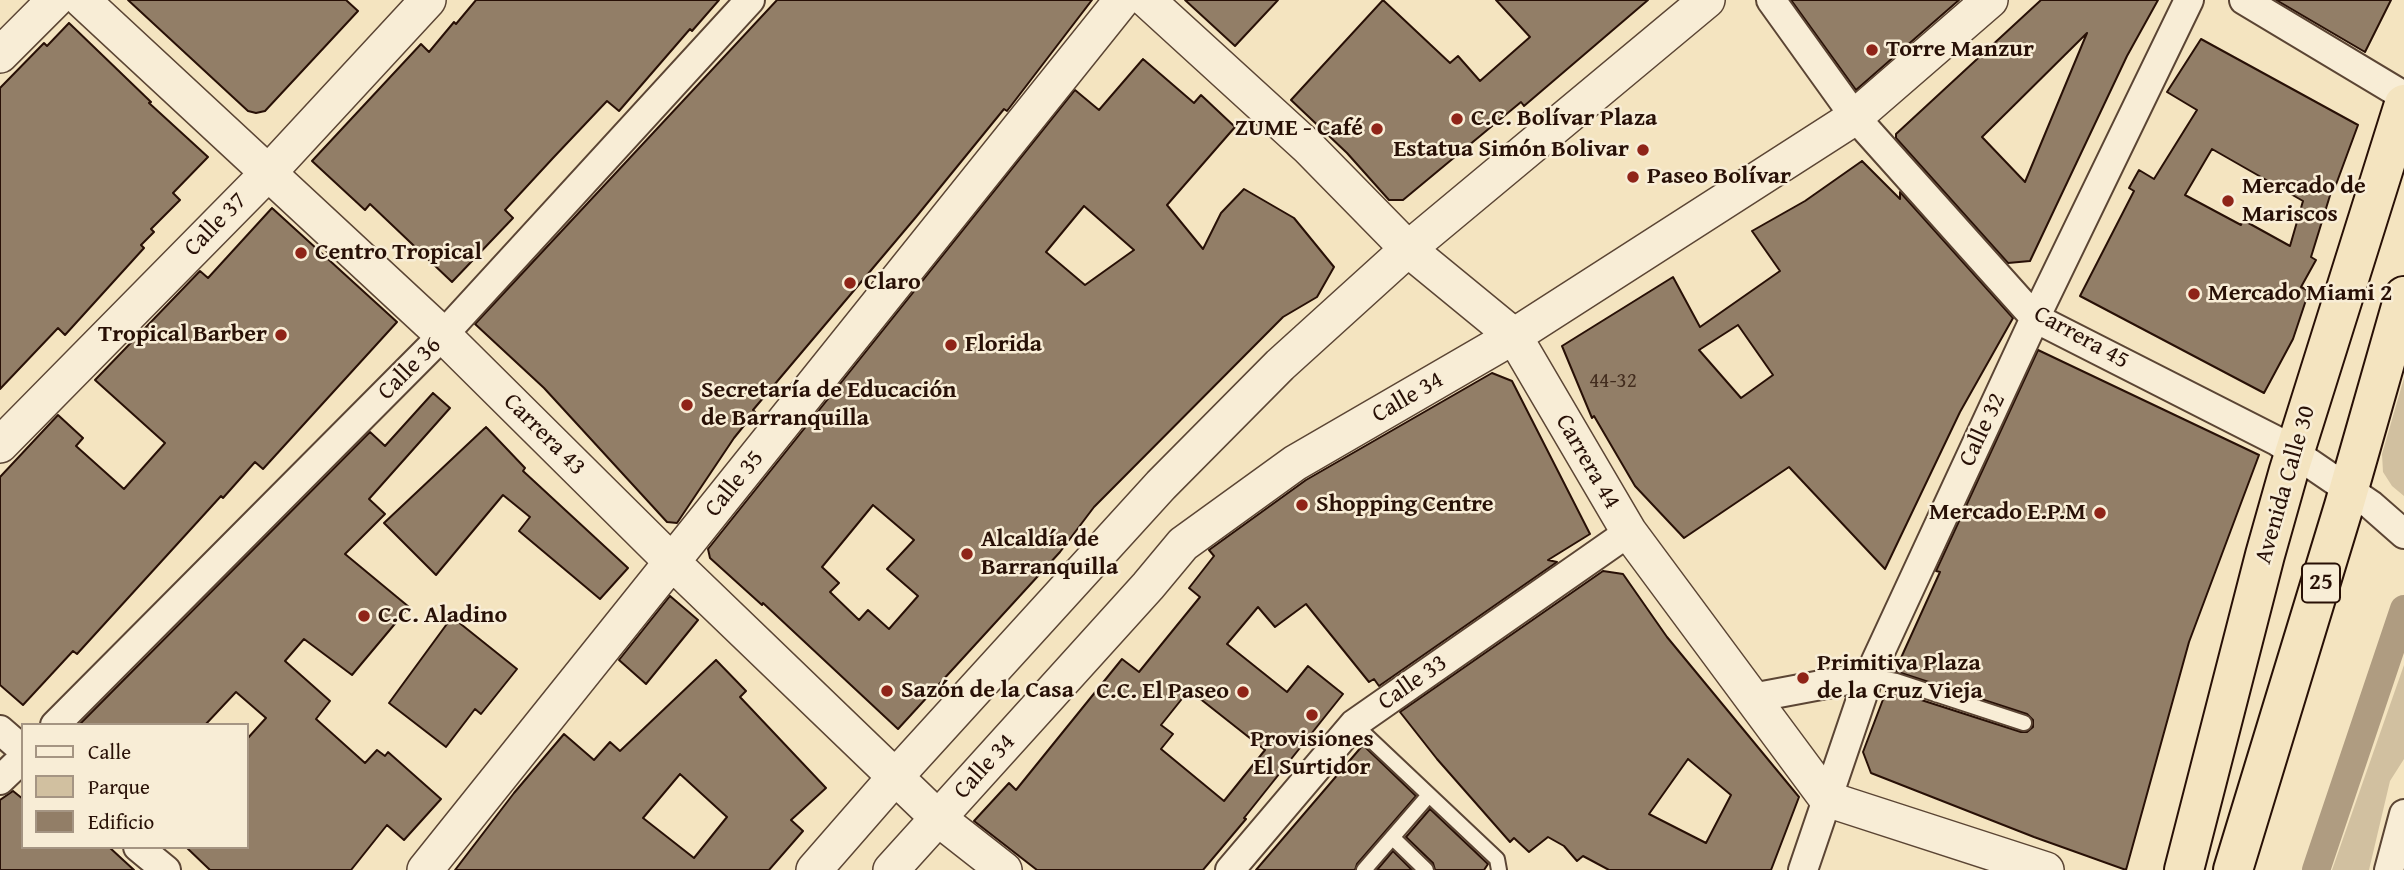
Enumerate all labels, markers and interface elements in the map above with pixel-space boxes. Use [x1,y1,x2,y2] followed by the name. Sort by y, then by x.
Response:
[1886,36,2034,64] place label: Torre Manzur
[1864,42,1880,58] marker: Torre Manzur
[1471,105,1657,133] place label: C.C. Bolívar Plaza
[1449,111,1465,127] marker: C.C. Bolívar Plaza
[1235,115,1363,143] place label: ZUME - Café
[1369,121,1385,137] marker: ZUME - Café
[1394,136,1629,164] place label: Estatua Simón Bolivar
[1635,142,1651,158] marker: Estatua Simón Bolivar
[1647,163,1791,191] place label: Paseo Bolívar
[1625,169,1641,185] marker: Paseo Bolívar
[2242,173,2366,229] place label: Mercado de Mariscos
[179,187,253,263] street label: Calle 37
[2220,193,2236,209] marker: Mercado de Mariscos
[315,239,482,267] place label: Centro Tropical
[293,245,309,261] marker: Centro Tropical
[864,269,921,297] place label: Claro
[842,275,858,291] marker: Claro
[2208,280,2392,308] place label: Mercado Miami 2
[2186,286,2202,302] marker: Mercado Miami 2
[2028,300,2134,376] street label: Carrera 45
[98,321,267,349] place label: Tropical Barber
[273,327,289,343] marker: Tropical Barber
[372,331,448,407] street label: Calle 36
[965,331,1042,359] place label: Florida
[943,337,959,353] marker: Florida
[1367,366,1449,430] street label: Calle 34
[1589,369,1637,395] house number: 44-32
[701,377,956,433] place label: Secretaría de Educación de Barranquilla
[497,388,591,482] street label: Carrera 43
[1954,389,2012,471] street label: Calle 32
[679,397,695,413] marker: Secretaría de Educación de Barranquilla
[2250,403,2322,567] street label: Avenida Calle 30
[1548,410,1626,514] street label: Carrera 44
[699,445,771,523] street label: Calle 35
[1316,491,1493,519] place label: Shopping Centre
[1294,497,1310,513] marker: Shopping Centre
[1929,499,2086,527] place label: Mercado E.P.M
[2092,505,2108,521] marker: Mercado E.P.M
[981,526,1118,582] place label: Alcaldía de Barranquilla
[959,546,975,562] marker: Alcaldía de Barranquilla
[2302,564,2340,603] road number: 25
[378,602,507,630] place label: C.C. Aladino
[356,608,372,624] marker: C.C. Aladino
[1373,649,1453,717] street label: Calle 33
[1817,650,1983,706] place label: Primitiva Plaza de la Cruz Vieja
[1795,670,1811,686] marker: Primitiva Plaza de la Cruz Vieja
[901,677,1074,705] place label: Sazón de la Casa
[1096,678,1229,706] place label: C.C. El Paseo
[879,683,895,699] marker: Sazón de la Casa
[1235,684,1251,700] marker: C.C. El Paseo
[1304,707,1320,723] marker: Provisiones El Surtidor
[21,723,248,849] legend
[1250,726,1374,782] place label: Provisiones El Surtidor
[948,729,1022,805] street label: Calle 34
[88,736,131,767] text: Calle
[88,771,150,802] text: Parque
[88,806,154,837] text: Edificio

